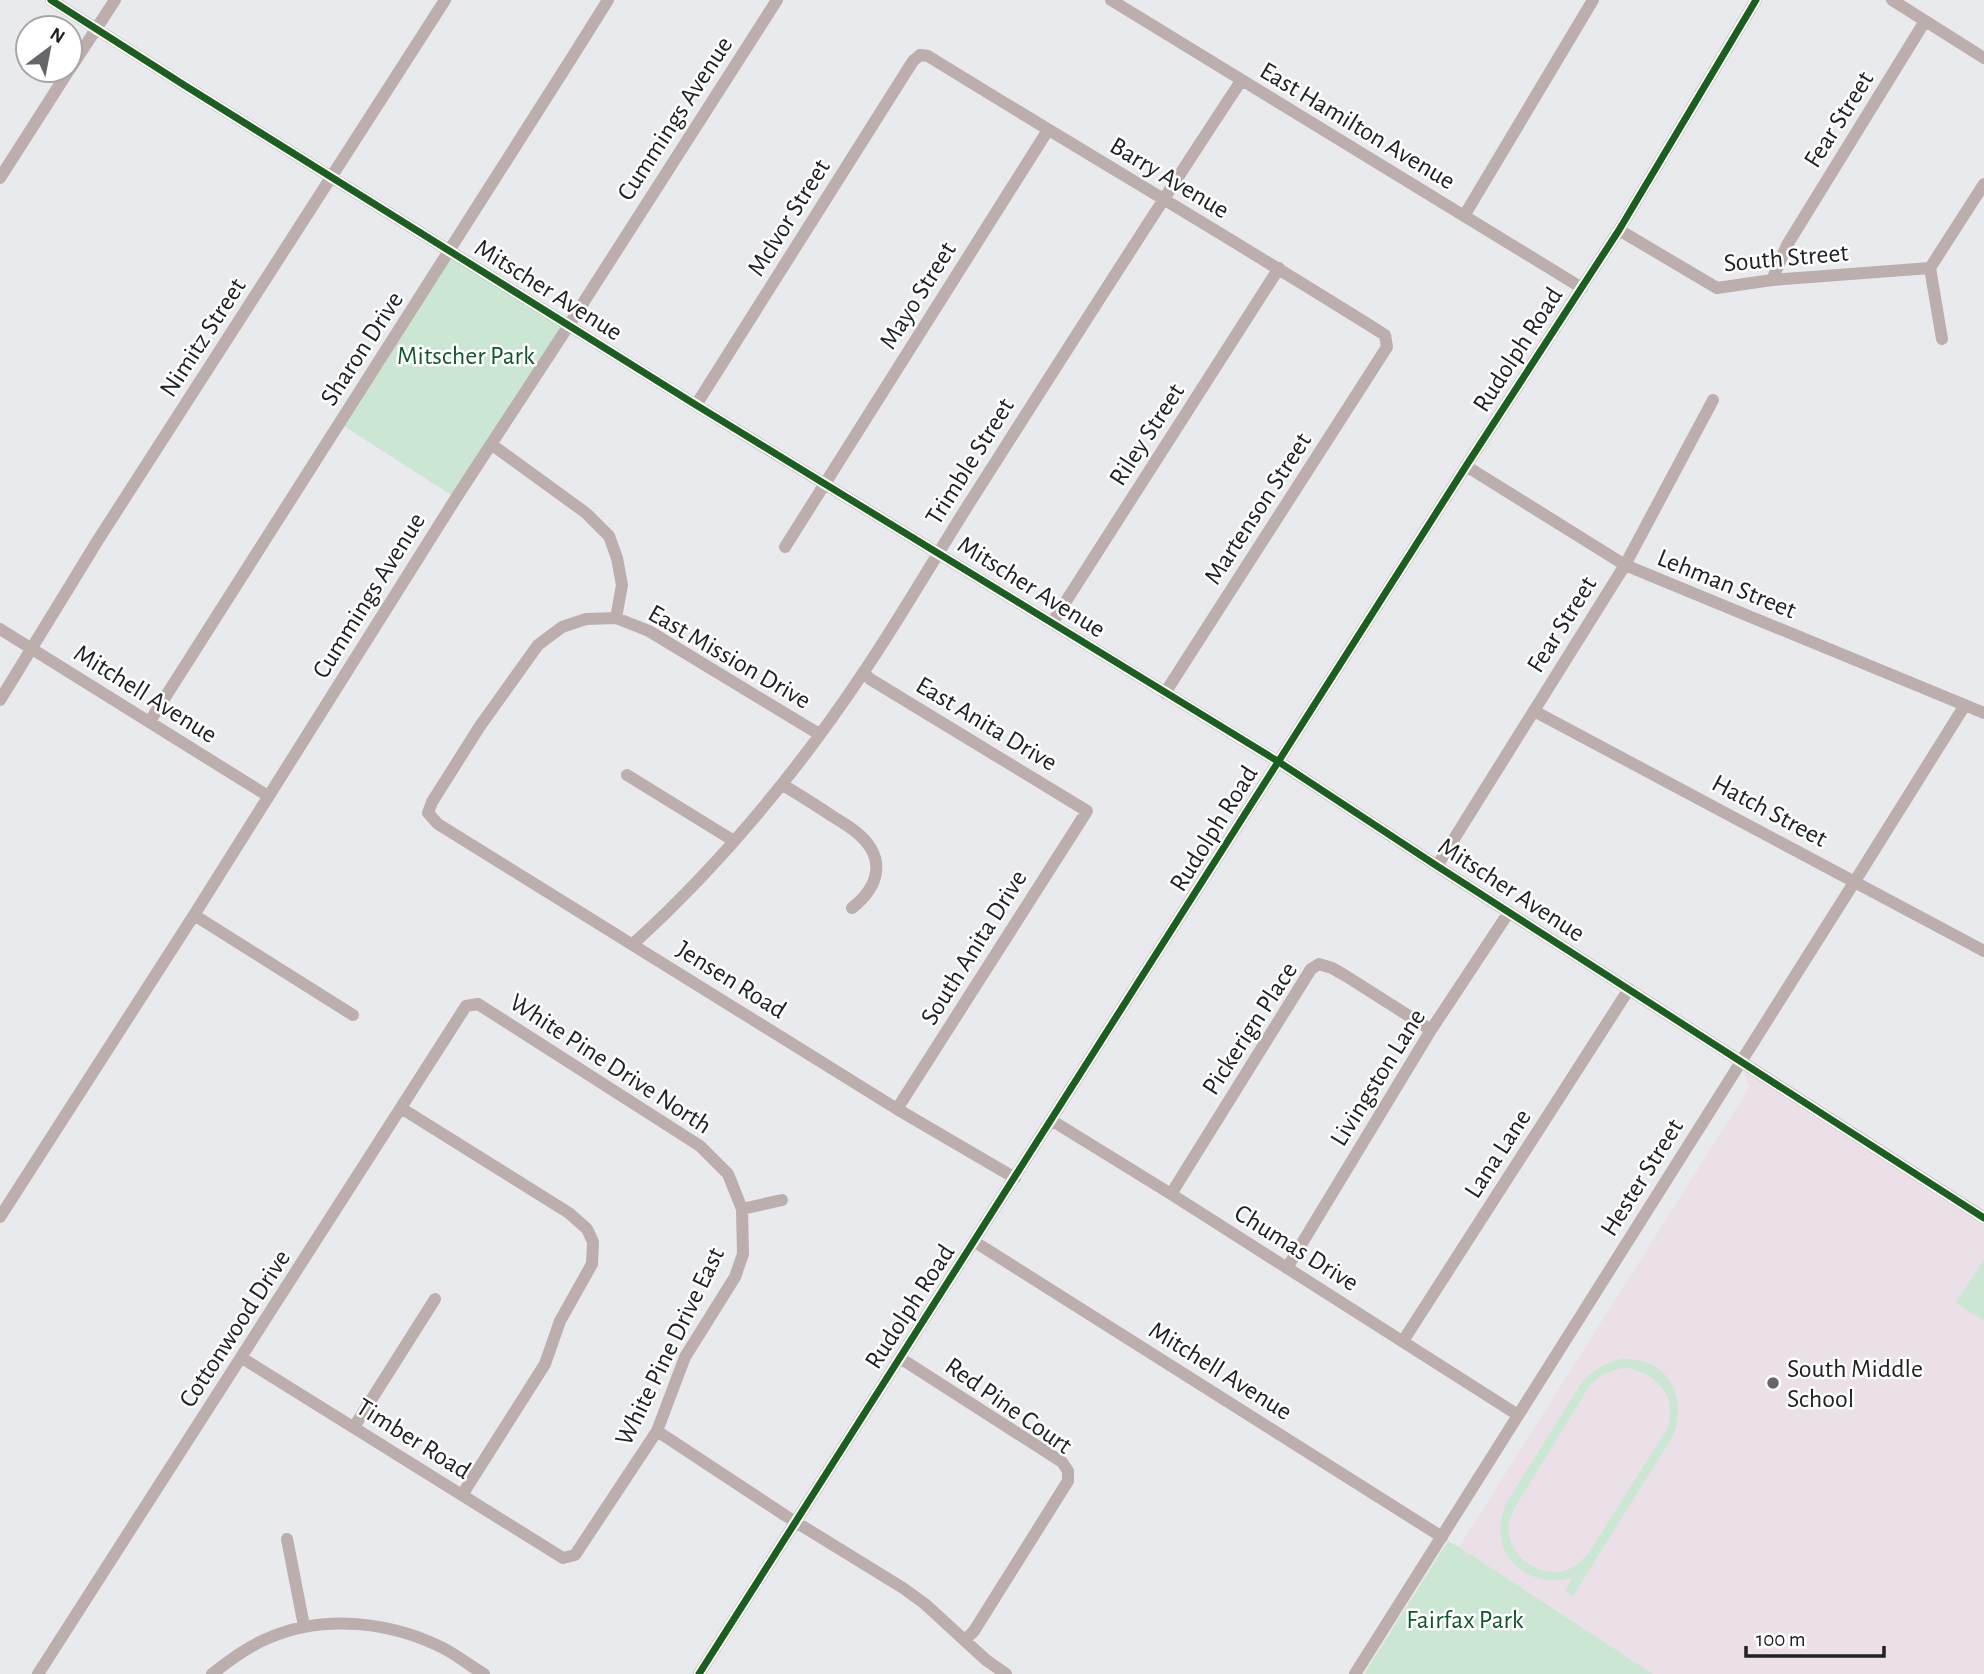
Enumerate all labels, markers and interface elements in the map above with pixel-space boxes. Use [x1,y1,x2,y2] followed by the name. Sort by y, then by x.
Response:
[14,14,84,84] north arrow
[47,24,68,47] text: N
[612,32,737,205] street label: Cummings Avenue
[1255,57,1460,194] street label: East Hamilton Avenue
[1799,67,1878,172] street label: Fear Street
[1105,132,1234,224] street label: Barry Avenue
[743,154,835,281] street label: McIvor Street
[470,234,627,346] street label: Mitscher Avenue
[875,237,961,354] street label: Mayo Street
[1723,240,1850,276] street label: South Street
[155,274,251,402] street label: Nimitz Street
[1468,283,1568,416] street label: Rudolph Road
[316,287,408,410] street label: Sharon Drive
[397,343,535,369] park label: Mitscher Park
[1104,379,1189,490] street label: Riley Street
[921,394,1019,529] street label: Trimble Street
[1199,428,1316,589] street label: Martenson Street
[308,508,430,683] street label: Cummings Avenue
[953,531,1110,643] street label: Mitscher Avenue
[1654,544,1800,624] street label: Lehman Street
[1522,572,1601,677] street label: Fear Street
[644,600,815,714] street label: East Mission Drive
[69,640,222,748] street label: Mitchell Avenue
[911,672,1061,776] street label: East Anita Drive
[1165,761,1263,896] street label: Rudolph Road
[1708,770,1831,852] street label: Hatch Street
[1434,833,1589,947] street label: Mitscher Avenue
[916,866,1032,1029] street label: South Anita Drive
[672,936,791,1024] street label: Jensen Road
[1197,958,1302,1099] street label: Pickerign Place
[505,989,716,1139] street label: White Pine Drive North
[1325,1004,1430,1151] street label: Livingston Lane
[1460,1104,1536,1203] street label: Lana Lane
[1596,1114,1688,1241] street label: Hester Street
[1230,1200,1363,1296] street label: Chumas Drive
[860,1240,960,1373] street label: Rudolph Road
[611,1243,729,1450] street label: White Pine Drive East
[174,1245,295,1412] street label: Cottonwood Drive
[1144,1317,1297,1425] street label: Mitchell Avenue
[940,1353,1077,1459] street label: Red Pine Court
[1787,1356,1923,1412] place label: South Middle School
[1765,1375,1781,1391] marker: South Middle School
[352,1393,475,1484] street label: Timber Road
[1406,1607,1524,1633] park label: Fairfax Park
[1746,1614,1884,1658] scale bar
[1756,1629,1806,1650] text: 100 m

